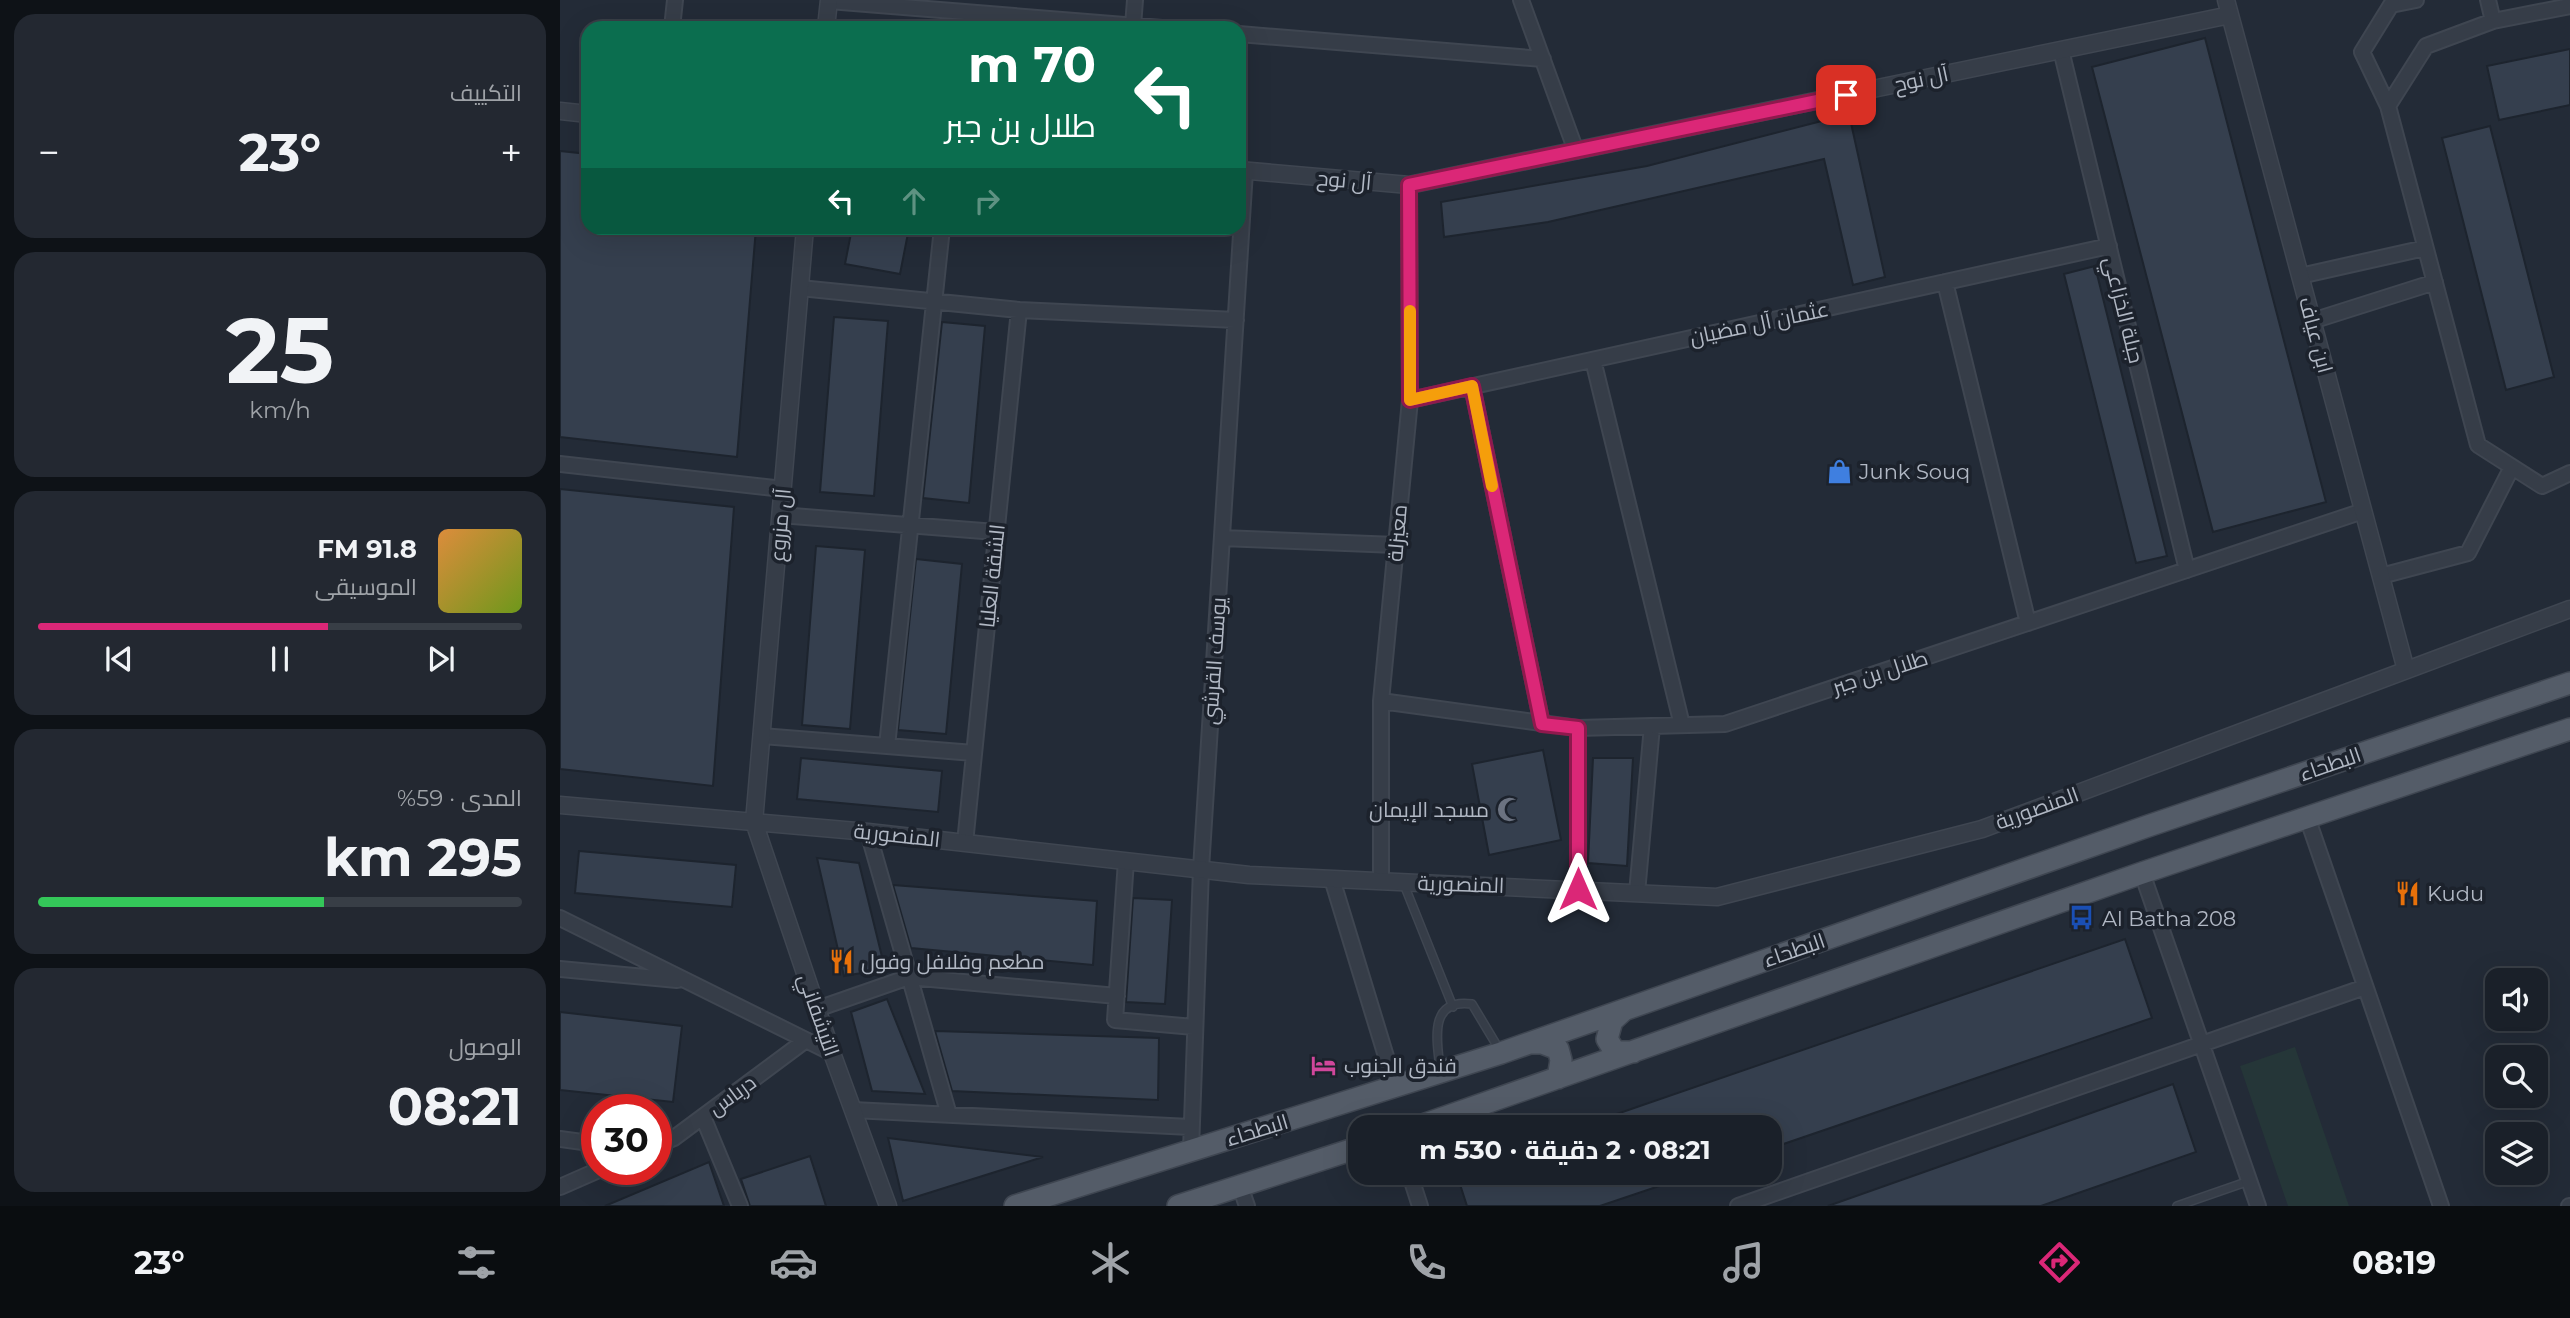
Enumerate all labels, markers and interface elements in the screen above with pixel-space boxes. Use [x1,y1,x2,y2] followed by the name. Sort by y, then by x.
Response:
[968,35,1096,94] text: 70 m
[1120,49,1211,140] icon: left
[1891,61,1951,99] street label: آل نوح
[1816,65,1876,125] pin
[1827,76,1865,114] icon: arrive
[450,79,522,107] text: التكييف
[945,106,1096,145] text: طلال بن جبر
[239,121,321,184] text: 23°
[38,129,60,176] text: −
[500,129,522,176] text: +
[1315,165,1373,197] street label: آل نوح
[822,182,860,220] icon: left
[895,182,933,220] icon: ahead
[968,182,1006,220] icon: right
[2095,254,2149,367] street label: جبلة الخزاعي
[2293,294,2338,376] street label: ابن عياف
[226,295,334,406] text: 25
[1687,296,1831,351] street label: عثمان آل مضيان
[249,396,311,424] text: km/h
[1825,457,1853,485] shop icon: Junk Souq
[1858,459,1970,484] place label: Junk Souq
[764,487,798,563] street label: آل مزروع
[1382,503,1412,563] street label: معيزلة
[974,523,1010,629] street label: الشقة العليا
[317,533,417,565] text: 91.8 FM
[315,573,417,601] text: الموسيقى
[1197,596,1234,726] street label: يوسف القرشي
[100,640,138,678] icon: previous
[261,640,299,678] icon: pause
[422,640,460,678] icon: next
[1828,645,1931,700] street label: طلال بن جبر
[2296,742,2364,786] street label: البطحاء
[1992,781,2082,835] street label: المنصورية
[397,784,522,812] text: المدى · 59%
[1495,795,1523,823] mosque icon: مسجد الإيمان
[1369,797,1489,823] place label: مسجد الإيمان
[853,818,941,852] street label: المنصورية
[324,826,522,889] text: 295 km
[1541,852,1615,926] position arrow
[1417,870,1505,898] street label: المنصورية
[2393,879,2421,907] restaurant icon: Kudu
[2427,881,2484,906] place label: Kudu
[2068,904,2096,932] bus stop icon: Al Batha 208
[2102,906,2236,931] place label: Al Batha 208
[1760,928,1828,972] street label: البطحاء
[827,947,855,975] restaurant icon: مطعم وفلافل وفول
[861,949,1044,976] place label: مطعم وفلافل وفول
[2485,968,2548,1185] map controls
[2485,968,2548,1031] button: sound
[789,970,845,1061] street label: التيشفاني
[449,1033,522,1061] text: الوصول
[2485,1045,2548,1108] button: search
[1310,1051,1338,1079] hotel icon: فندق الجنوب
[1344,1053,1457,1079] place label: فندق الجنوب
[703,1069,761,1121] street label: درباس
[388,1075,522,1138] text: 08:21
[581,1094,672,1185] speed limit sign: 30
[1223,1109,1291,1151] street label: البطحاء
[2485,1122,2548,1185] button: layers
[1419,1134,1711,1166] text: 08:21 · 2 دقيقة · 530 m
[452,1238,501,1287] icon: filters
[769,1238,818,1287] icon: car
[1086,1238,1135,1287] icon: climate
[1402,1238,1451,1287] icon: phone
[1719,1238,1768,1287] icon: music
[2035,1238,2084,1287] icon: directions
[134,1243,185,1282] text: 23°
[2352,1243,2436,1282] text: 08:19

